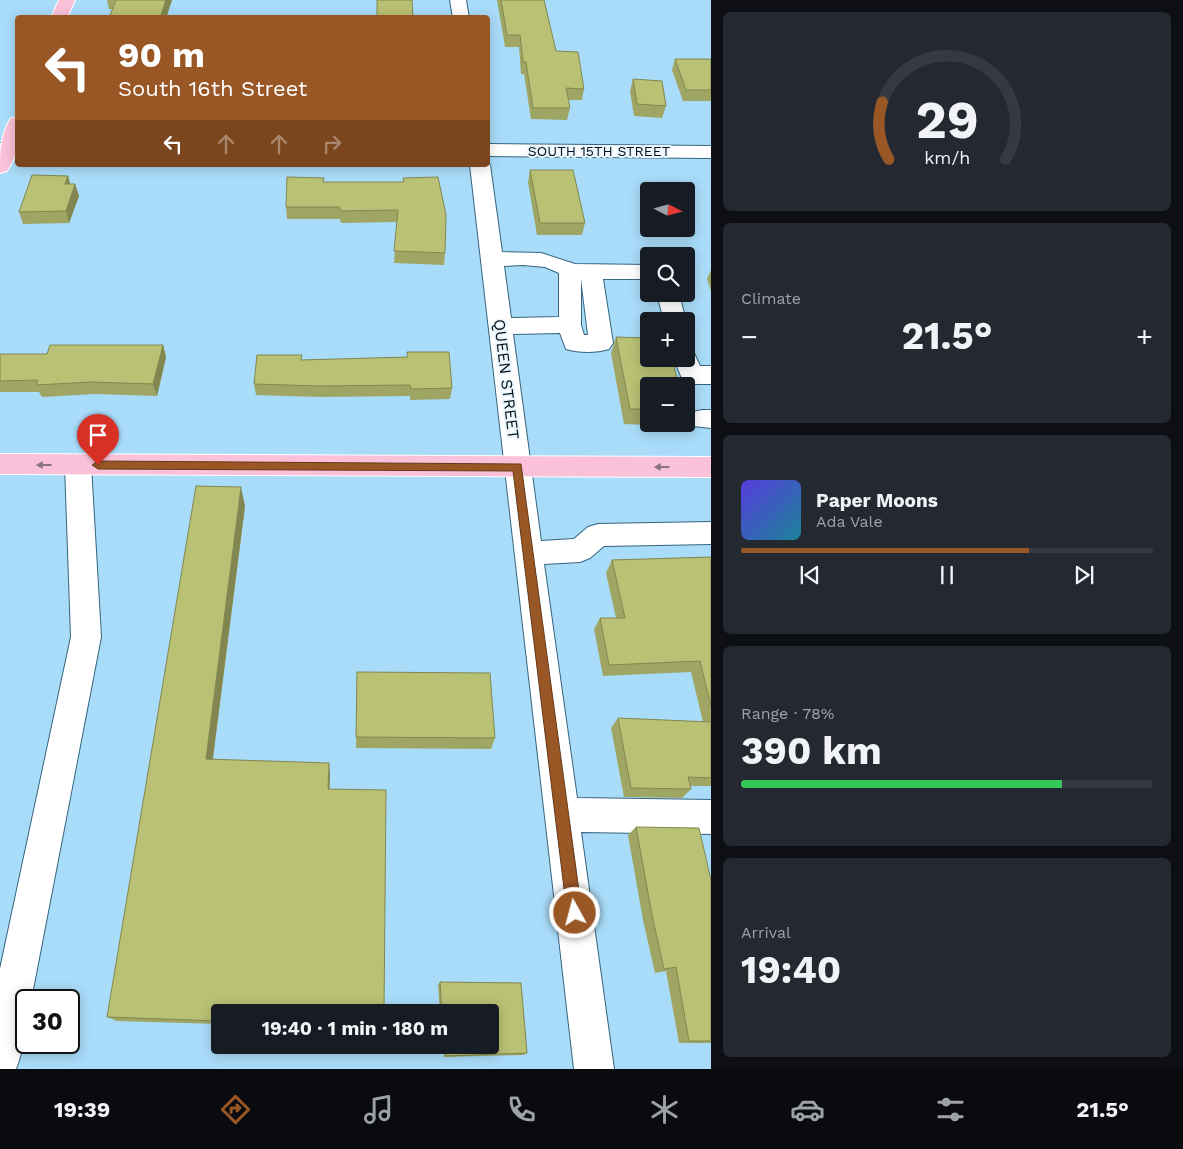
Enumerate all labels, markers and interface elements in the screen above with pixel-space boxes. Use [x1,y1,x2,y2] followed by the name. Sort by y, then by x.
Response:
[118,34,205,76] text: 90 m
[35,35,100,100] icon: left
[118,76,307,101] text: South 16th Street
[915,90,979,151] text: 29
[159,130,187,158] icon: left
[212,130,240,158] icon: ahead
[265,130,293,158] icon: ahead
[318,130,346,158] icon: right
[528,143,671,159] street label: SOUTH 15TH STREET
[924,147,970,168] text: km/h
[640,182,695,238] north arrow
[640,182,695,432] map controls
[640,247,695,302] button: search
[741,289,801,308] text: Climate
[640,312,695,367] button: +
[901,314,993,358] text: 21.5°
[490,318,523,441] street label: QUEEN STREET
[741,320,758,353] text: −
[1136,320,1153,353] text: +
[640,377,695,432] button: −
[77,414,119,465] pin
[84,421,112,449] icon: arrive
[36,461,52,469] one-way arrow
[654,463,670,471] one-way arrow
[816,489,938,512] text: Paper Moons
[816,512,883,531] text: Ada Vale
[796,561,824,589] icon: previous
[933,561,961,589] icon: pause
[1070,561,1098,589] icon: next
[741,704,834,723] text: Range · 78%
[741,729,882,773] text: 390 km
[548,886,600,938] position arrow
[741,923,791,942] text: Arrival
[741,948,841,992] text: 19:40
[15,989,80,1054] speed limit sign: 30
[262,1017,448,1040] text: 19:40 · 1 min · 180 m
[218,1092,253,1127] icon: directions
[361,1092,396,1127] icon: music
[504,1092,539,1127] icon: phone
[647,1092,682,1127] icon: climate
[790,1092,825,1127] icon: car
[933,1092,968,1127] icon: filters
[54,1097,110,1122] text: 19:39
[1076,1097,1129,1122] text: 21.5°

